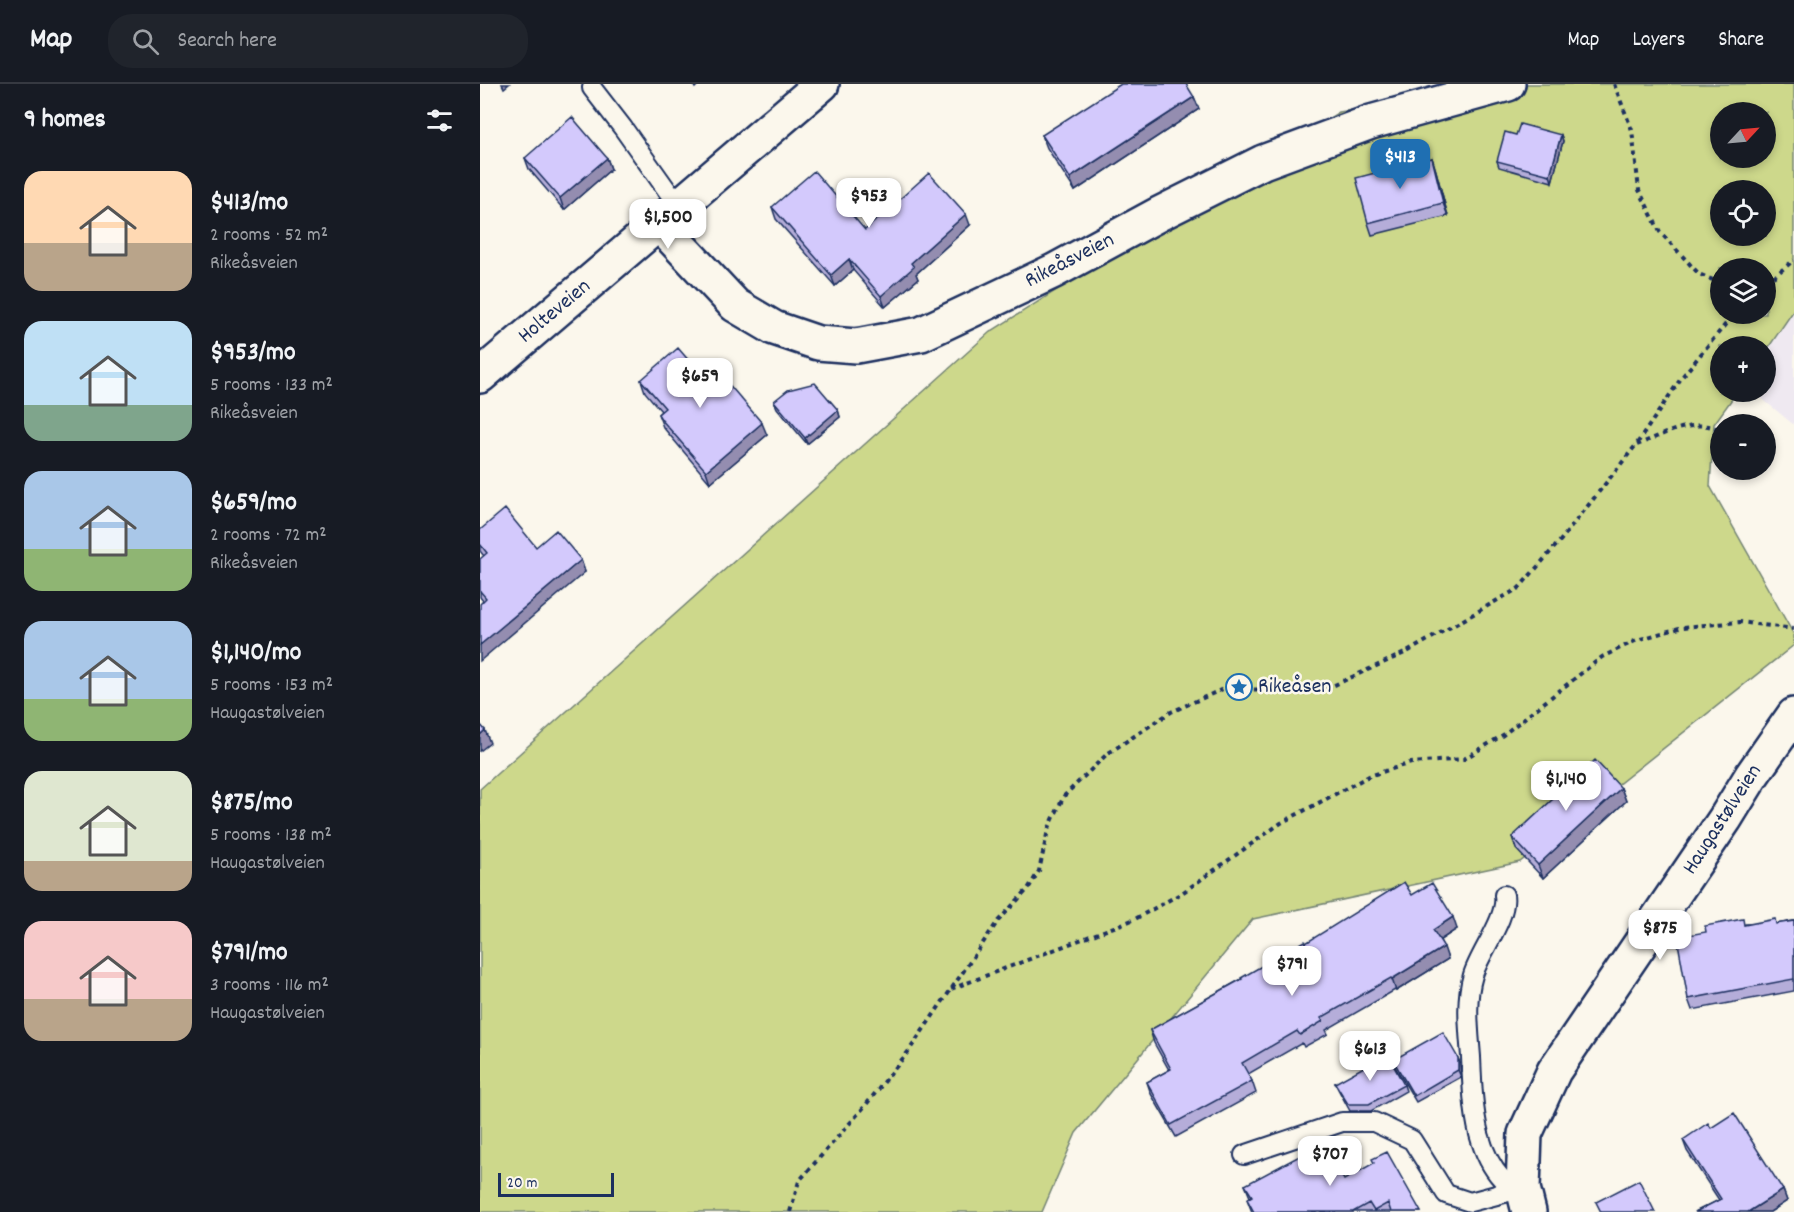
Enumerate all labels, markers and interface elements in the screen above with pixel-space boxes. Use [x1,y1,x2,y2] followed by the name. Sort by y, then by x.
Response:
[108,14,528,68] search box
[30,21,72,61] text: Map
[129,25,162,58] icon: search
[177,26,277,57] text: Search here
[1568,26,1599,56] text: Map
[1632,26,1685,56] text: Layers
[1718,26,1764,56] text: Share
[24,102,106,139] text: 9 homes
[1710,102,1776,168] north arrow
[1710,102,1776,480] map controls
[423,104,456,137] icon: filters
[1364,139,1436,190] pin: $413
[1384,144,1416,172] text: $413
[833,178,905,229] pin: $953
[1710,180,1776,246] button: locate
[850,183,888,211] text: $953
[210,185,288,222] text: $413/mo
[72,195,144,267] icon: home
[619,199,717,250] pin: $1,500
[643,204,693,232] text: $1,500
[210,222,328,250] text: 2 rooms · 52 m²
[1020,225,1120,297] street label: Rikeåsveien
[210,250,298,278] text: Rikeåsveien
[1710,258,1776,324] button: layers
[512,272,598,352] street label: Holteveien
[210,335,296,372] text: $953/mo
[1710,336,1776,402] button: +
[72,345,144,417] icon: home
[664,358,736,409] pin: $659
[681,363,719,391] text: $659
[210,372,333,400] text: 5 rooms · 133 m²
[210,400,298,428] text: Rikeåsveien
[1710,414,1776,480] button: −
[210,485,297,522] text: $659/mo
[72,495,144,567] icon: home
[210,522,326,550] text: 2 rooms · 72 m²
[210,550,298,578] text: Rikeåsveien
[210,635,301,672] text: $1,140/mo
[72,645,144,717] icon: home
[210,672,333,700] text: 5 rooms · 153 m²
[1224,672,1254,702] place icon: Rikeåsen
[1258,672,1332,703] place label: Rikeåsen
[210,700,325,728] text: Haugastølveien
[1676,759,1770,881] street label: Haugastølveien
[1517,761,1615,812] pin: $1,140
[1545,766,1587,794] text: $1,140
[210,785,292,822] text: $875/mo
[72,795,144,867] icon: home
[210,822,332,850] text: 5 rooms · 138 m²
[210,850,325,878] text: Haugastølveien
[1624,910,1696,961] pin: $875
[1642,915,1678,943] text: $875
[210,935,288,972] text: $791/mo
[72,945,144,1017] icon: home
[1256,946,1328,997] pin: $791
[1276,951,1308,979] text: $791
[210,972,329,1000] text: 3 rooms · 116 m²
[210,1000,325,1028] text: Haugastølveien
[1334,1031,1406,1082] pin: $613
[1353,1036,1387,1064] text: $613
[1294,1136,1366,1187] pin: $707
[1312,1141,1348,1169] text: $707
[498,1170,614,1198] scale bar
[507,1172,537,1195] text: 20 m

